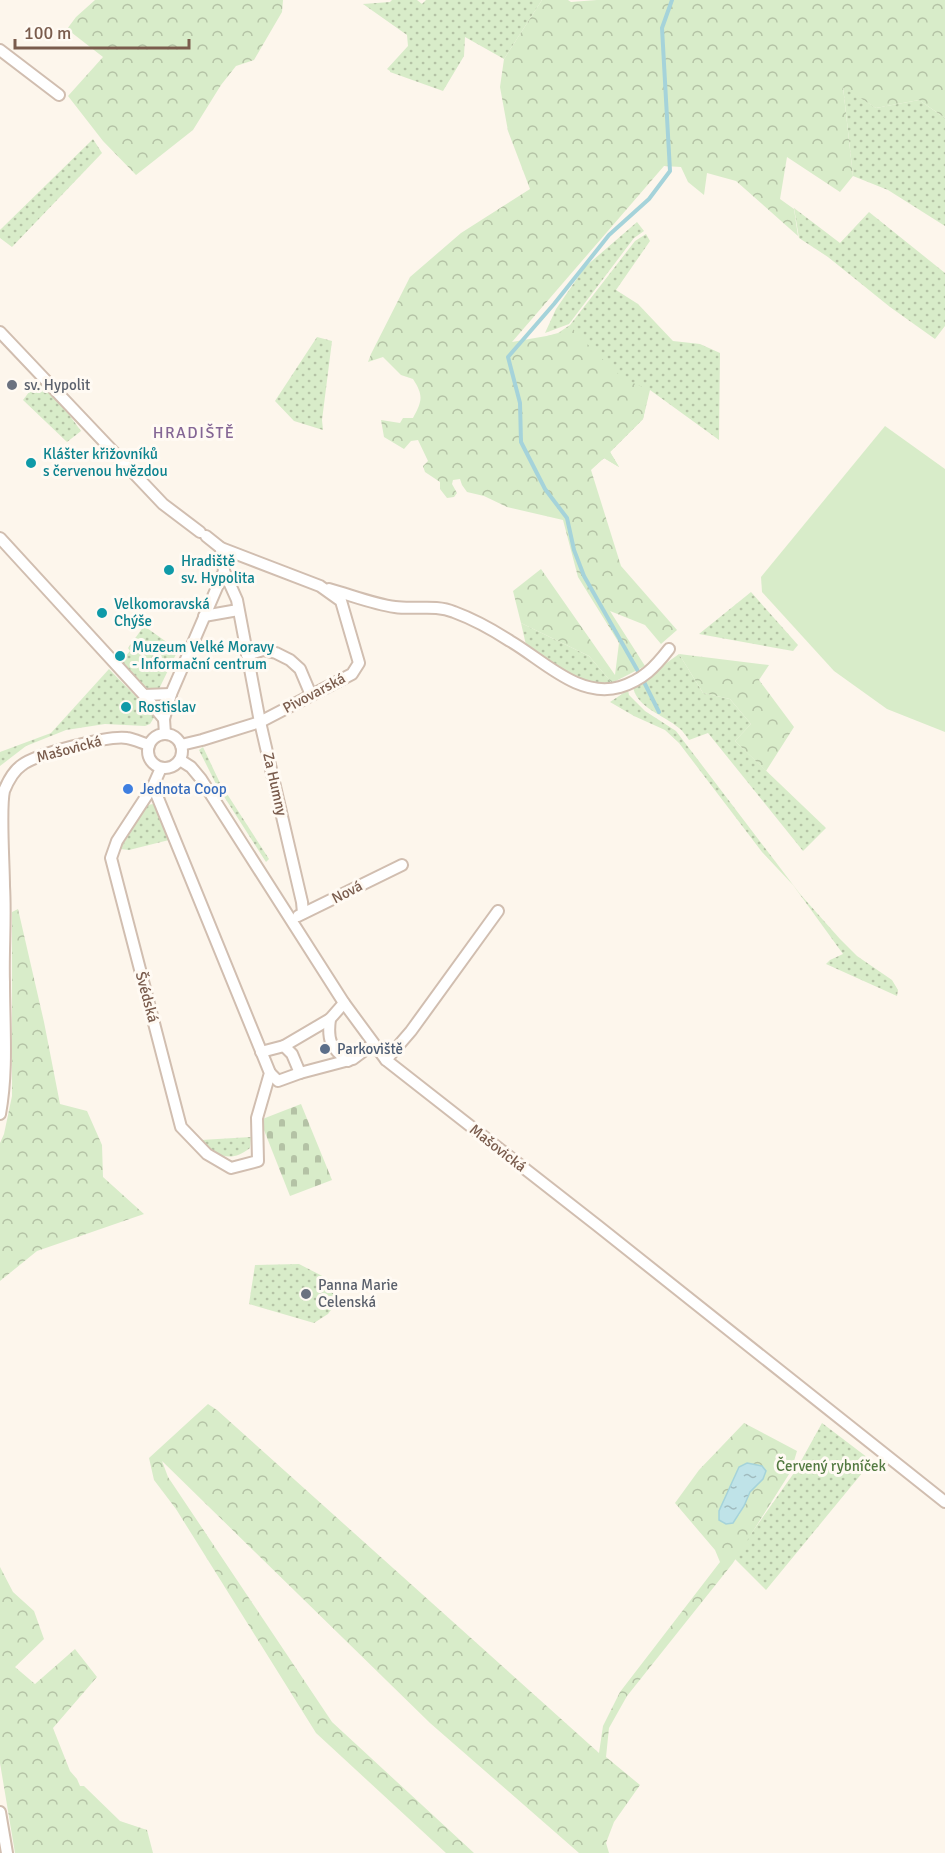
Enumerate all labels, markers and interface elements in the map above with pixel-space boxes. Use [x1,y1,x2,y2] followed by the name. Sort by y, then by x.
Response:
[15,12,189,50] scale bar
[24,22,71,44] text: 100 m
[24,376,90,394] place label: sv. Hypolit
[5,378,19,392] marker: sv. Hypolit
[153,423,235,443] district label: HRADIŠTĚ
[43,445,168,480] place label: Klášter křižovníků s červenou hvězdou
[24,456,38,470] marker: Klášter křižovníků s červenou hvězdou
[181,552,255,587] place label: Hradiště sv. Hypolita
[162,563,176,577] marker: Hradiště sv. Hypolita
[114,595,210,630] place label: Velkomoravská Chýše
[95,606,109,620] marker: Velkomoravská Chýše
[132,638,274,673] place label: Muzeum Velké Moravy - Informační centrum
[113,649,127,663] marker: Muzeum Velké Moravy - Informační centrum
[280,669,348,717] street label: Pivovarská
[138,698,196,716] place label: Rostislav
[119,700,133,714] marker: Rostislav
[34,732,104,766] street label: Mašovická
[259,751,291,817] street label: Za Humny
[140,780,227,798] place label: Jednota Coop
[121,782,135,796] marker: Jednota Coop
[329,877,365,907] street label: Nová
[132,969,163,1024] street label: Švédská
[337,1040,403,1058] place label: Parkoviště
[318,1042,332,1056] marker: Parkoviště
[466,1120,530,1176] street label: Mašovická
[318,1276,398,1311] place label: Panna Marie Celenská
[299,1287,313,1301] marker: Panna Marie Celenská
[776,1456,886,1475] park label: Červený rybníček

